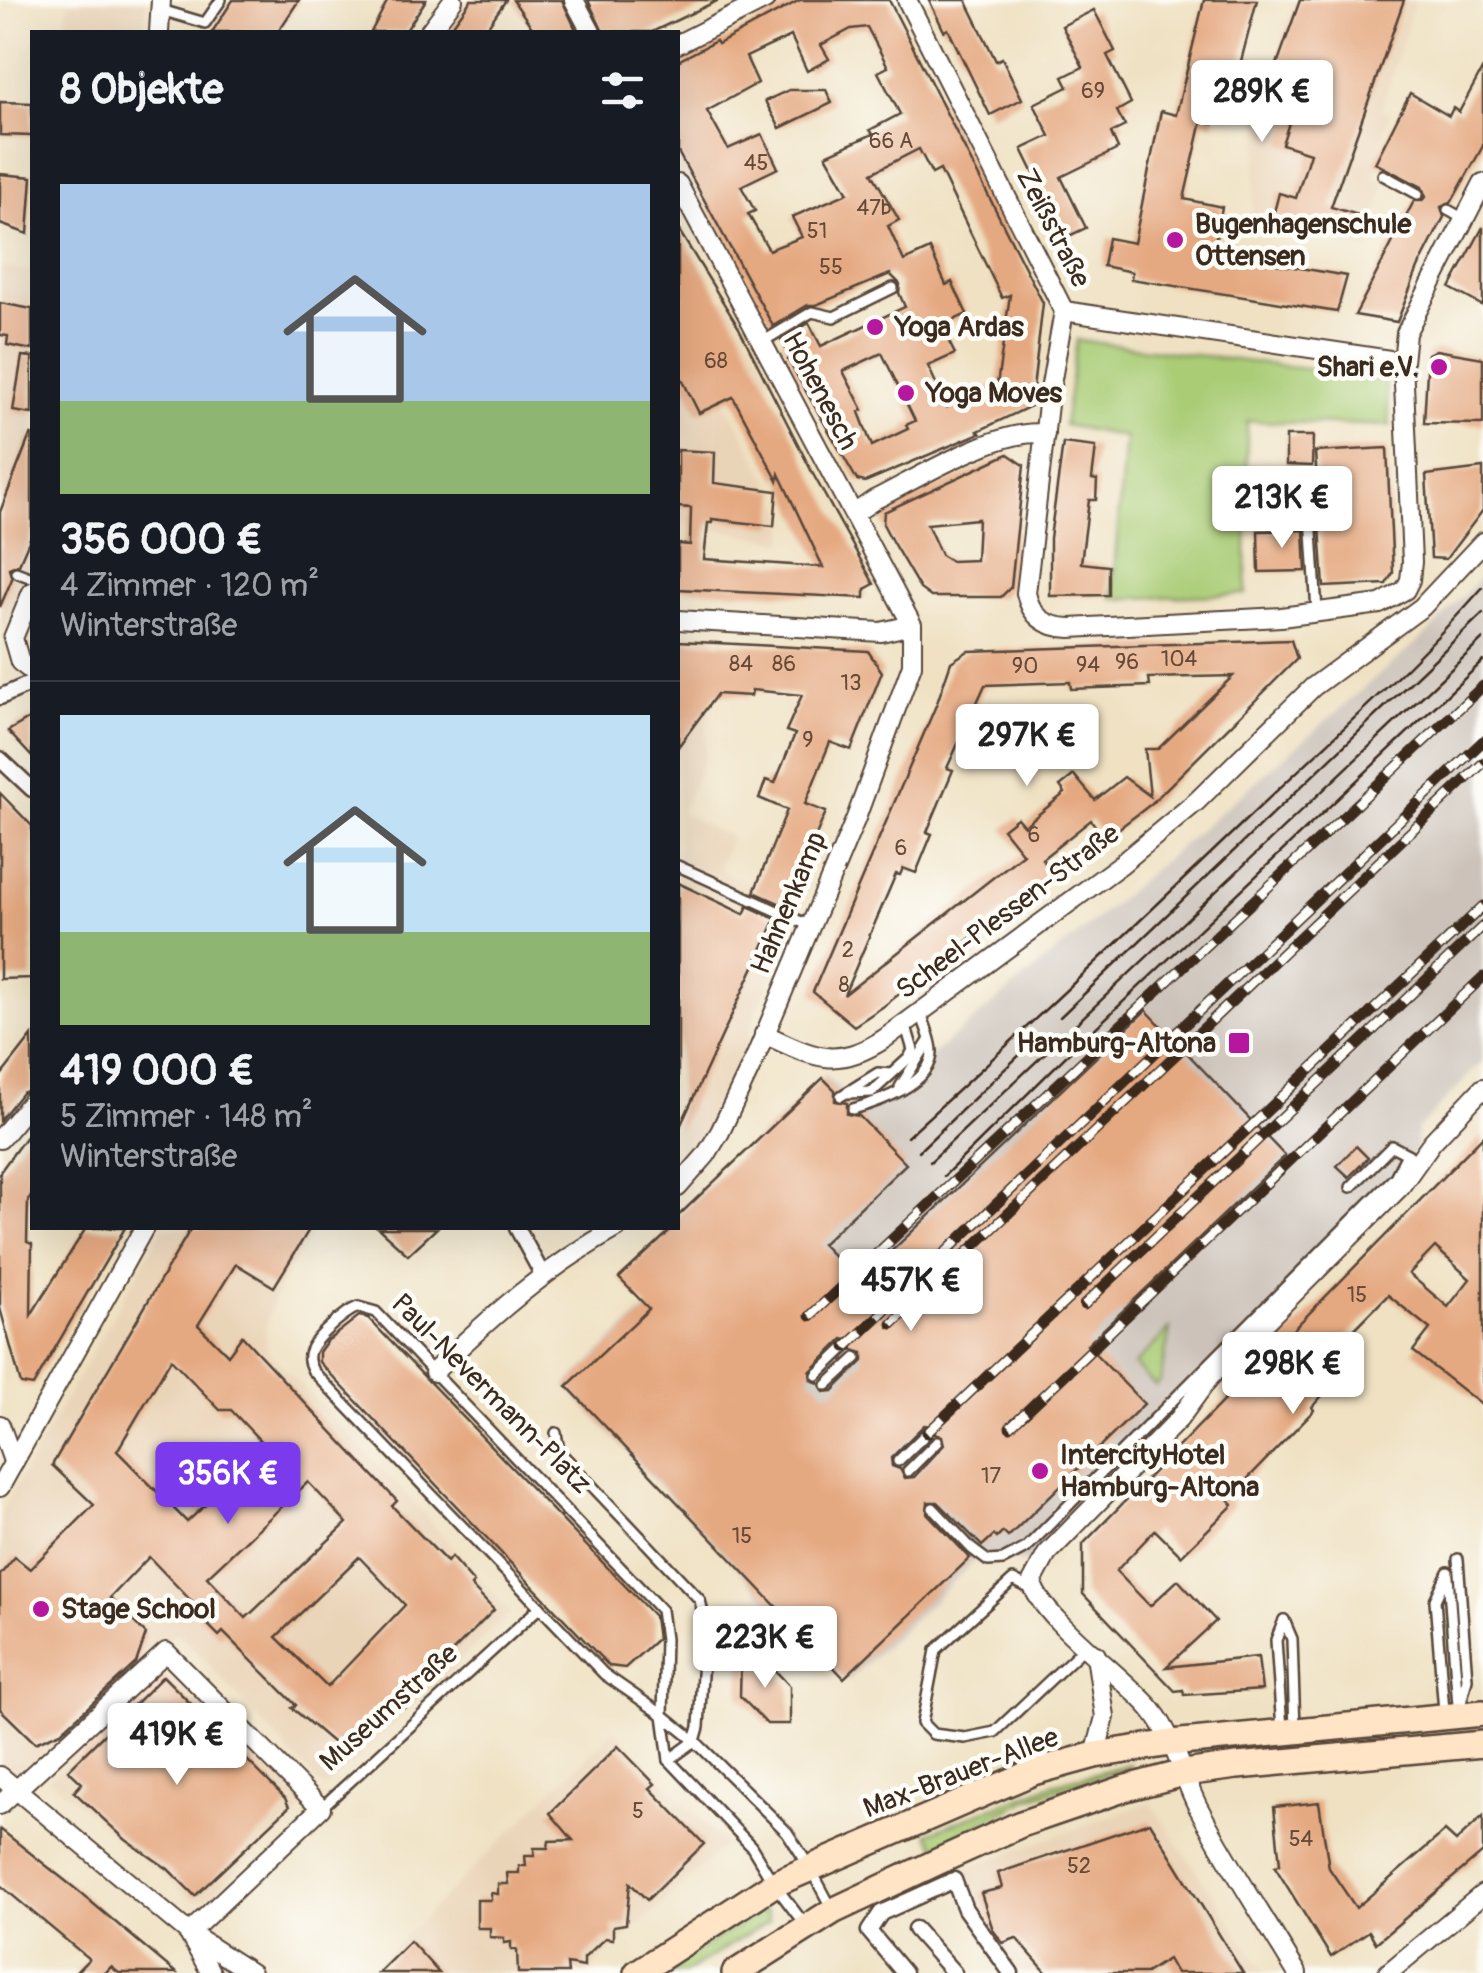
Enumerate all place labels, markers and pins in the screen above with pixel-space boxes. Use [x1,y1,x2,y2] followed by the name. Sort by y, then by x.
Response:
[1181,60,1343,145] pin: 289K €
[1195,207,1412,274] place label: Bugenhagenschule Ottensen
[1164,229,1186,251] marker: Bugenhagenschule Ottensen
[893,310,1024,345] place label: Yoga Ardas
[864,316,886,338] marker: Yoga Ardas
[1317,350,1419,385] place label: Shari e.V.
[1428,356,1450,378] marker: Shari e.V.
[924,376,1063,411] place label: Yoga Moves
[895,382,917,404] marker: Yoga Moves
[1201,466,1363,551] pin: 213K €
[946,704,1108,789] pin: 297K €
[1017,1026,1216,1061] place label: Hamburg-Altona
[1226,1030,1252,1056] marker: Hamburg-Altona
[830,1249,992,1334] pin: 457K €
[1212,1332,1374,1417] pin: 298K €
[1060,1438,1259,1505] place label: IntercityHotel Hamburg-Altona
[147,1442,309,1527] pin: 356K €
[1029,1460,1051,1482] marker: IntercityHotel Hamburg-Altona
[61,1592,216,1627] place label: Stage School
[30,1598,52,1620] marker: Stage School
[684,1606,846,1691] pin: 223K €
[96,1703,258,1788] pin: 419K €

